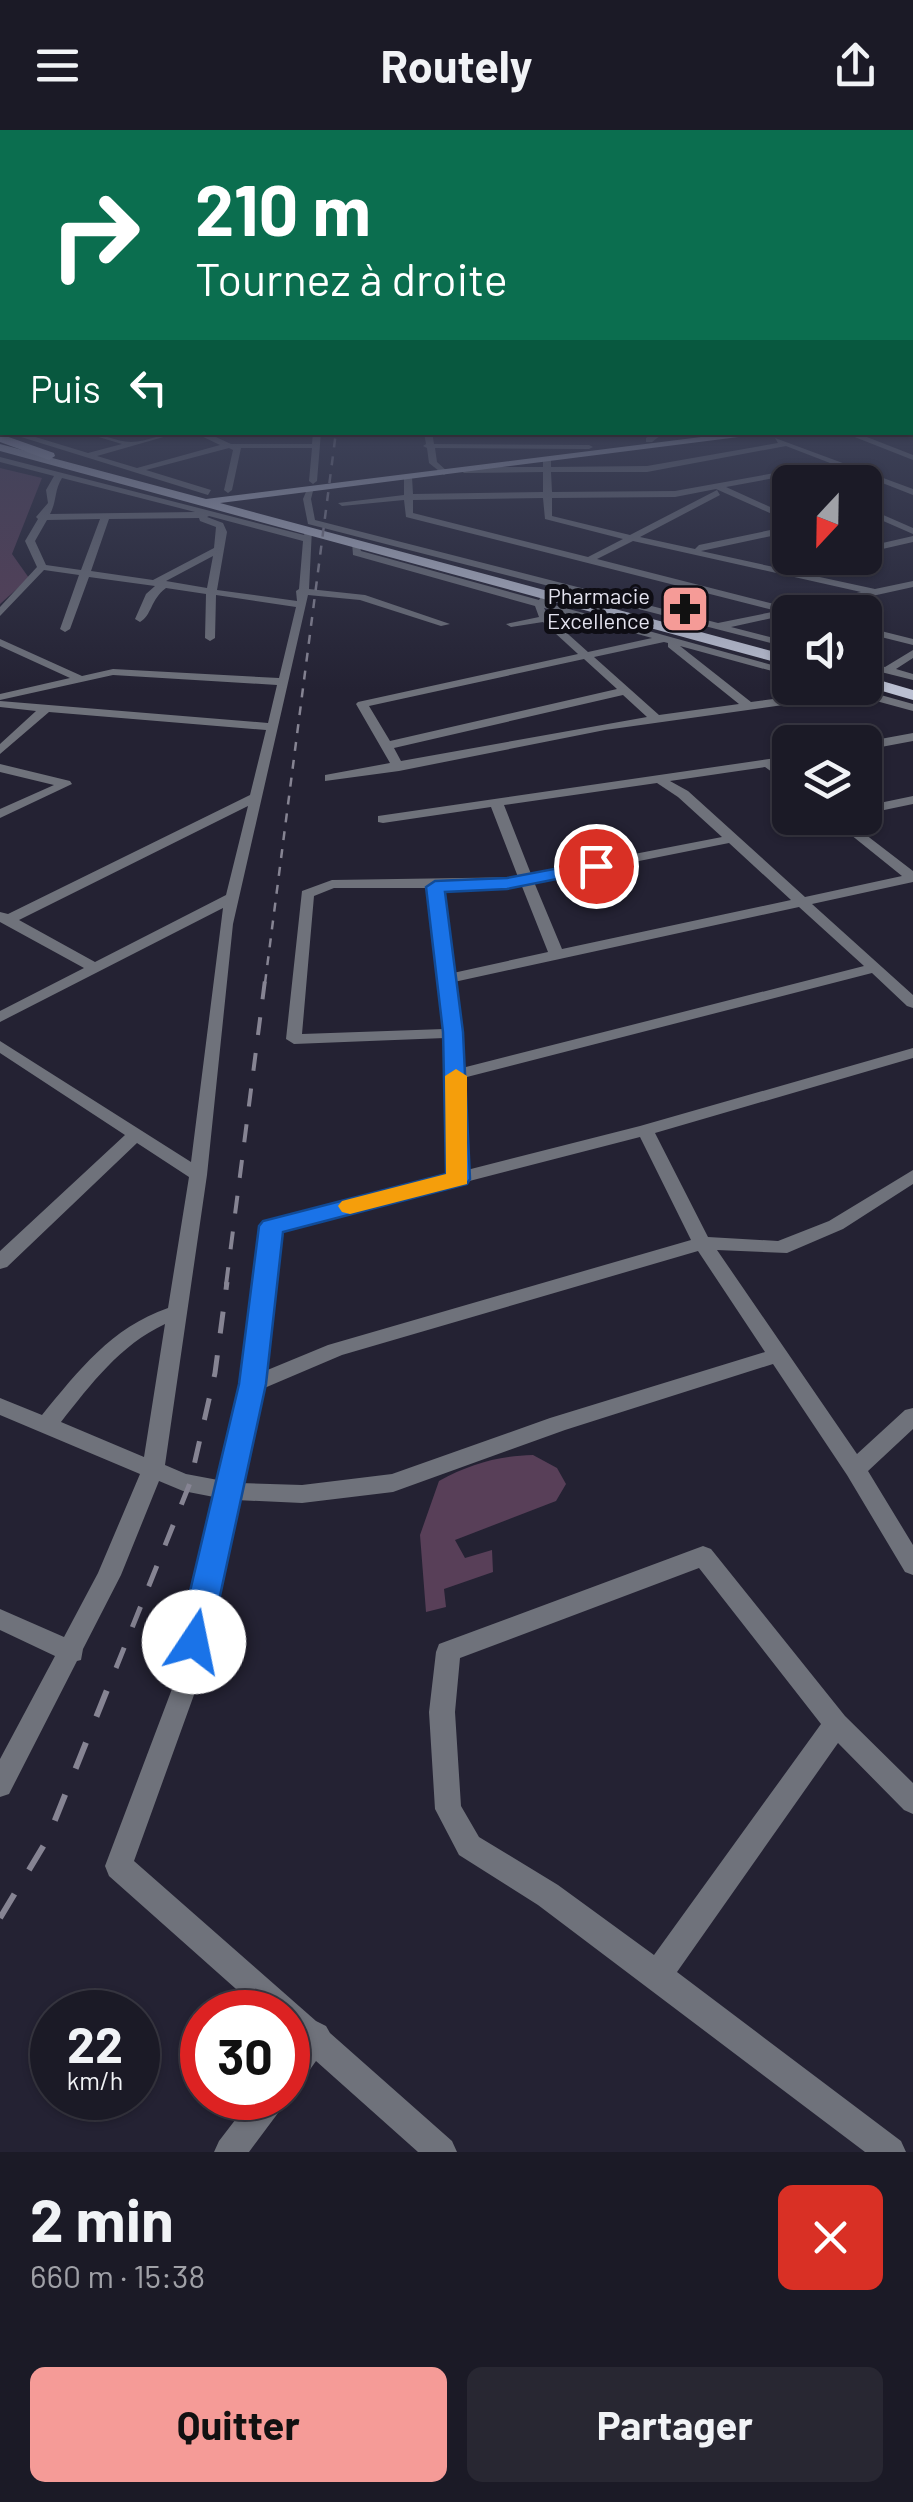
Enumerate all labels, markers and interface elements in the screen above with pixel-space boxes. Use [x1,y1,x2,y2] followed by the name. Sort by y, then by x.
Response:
[30,38,85,93] icon: menu
[381,38,532,92] text: Routely
[828,38,883,93] icon: share
[195,166,371,250] text: 210 m
[30,170,160,300] icon: right
[195,251,508,305] text: Tournez à droite
[121,360,176,415] icon: left
[30,365,101,411] text: Puis
[772,465,882,575] north arrow
[772,465,882,835] map controls
[547,582,650,633] place label: Pharmacie Excellence
[659,583,711,635] pharmacy icon: Pharmacie Excellence
[772,595,882,705] button: sound
[772,725,882,835] button: layers
[554,824,639,909] pin
[569,839,624,894] icon: arrive
[142,1590,246,1694] position arrow
[180,1990,310,2120] speed limit sign: 30
[67,2013,123,2073] text: 22
[67,2065,123,2095] text: km/h
[30,2182,174,2254] text: 2 min
[778,2185,883,2290] button: close
[30,2256,205,2294] text: 660 m · 15:38
[30,2367,447,2482] button: Quitter
[467,2367,883,2482] button: Partager

